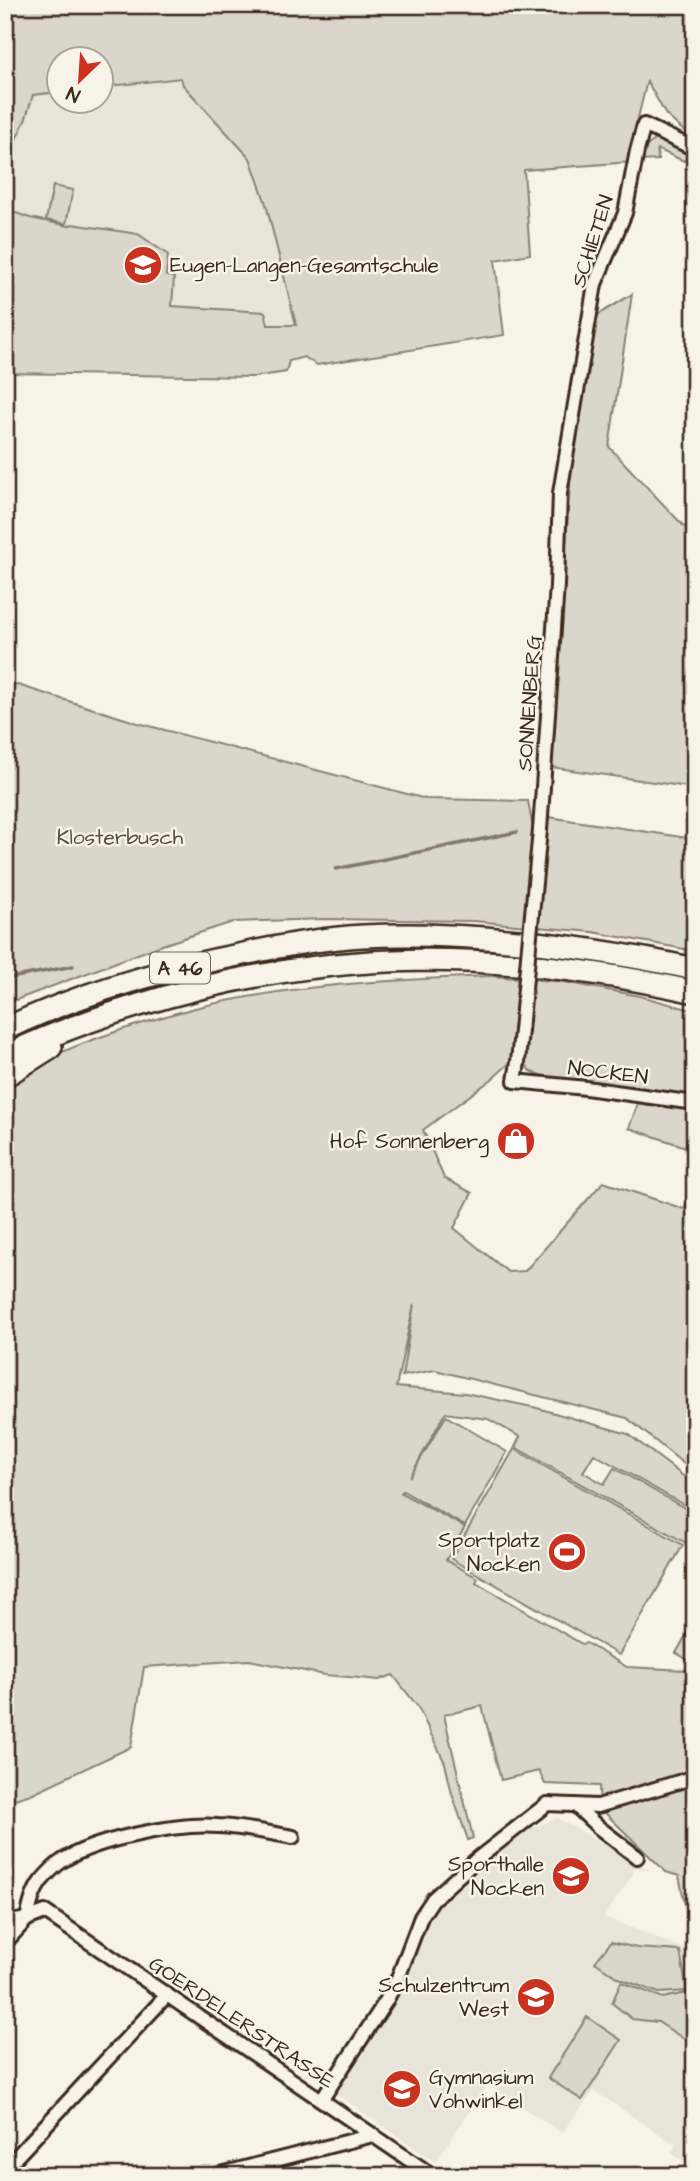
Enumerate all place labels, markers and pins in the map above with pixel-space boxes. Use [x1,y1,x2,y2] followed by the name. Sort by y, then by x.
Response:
[122,244,164,286] school or university icon: Eugen-Langen-Gesamtschule
[170,251,439,282] place label: Eugen-Langen-Gesamtschule
[495,1120,537,1162] shop icon: Hof Sonnenberg
[330,1127,489,1158] place label: Hof Sonnenberg
[438,1526,541,1579] place label: Sportplatz Nocken
[546,1531,588,1573] sports icon: Sportplatz Nocken
[448,1850,544,1903] place label: Sporthalle Nocken
[550,1855,592,1897] school or university icon: Sporthalle Nocken
[379,1971,510,2024] place label: Schulzentrum West
[515,1976,557,2018] school or university icon: Schulzentrum West
[429,2063,534,2116] place label: Gymnasium Vohwinkel
[381,2068,423,2110] school or university icon: Gymnasium Vohwinkel

